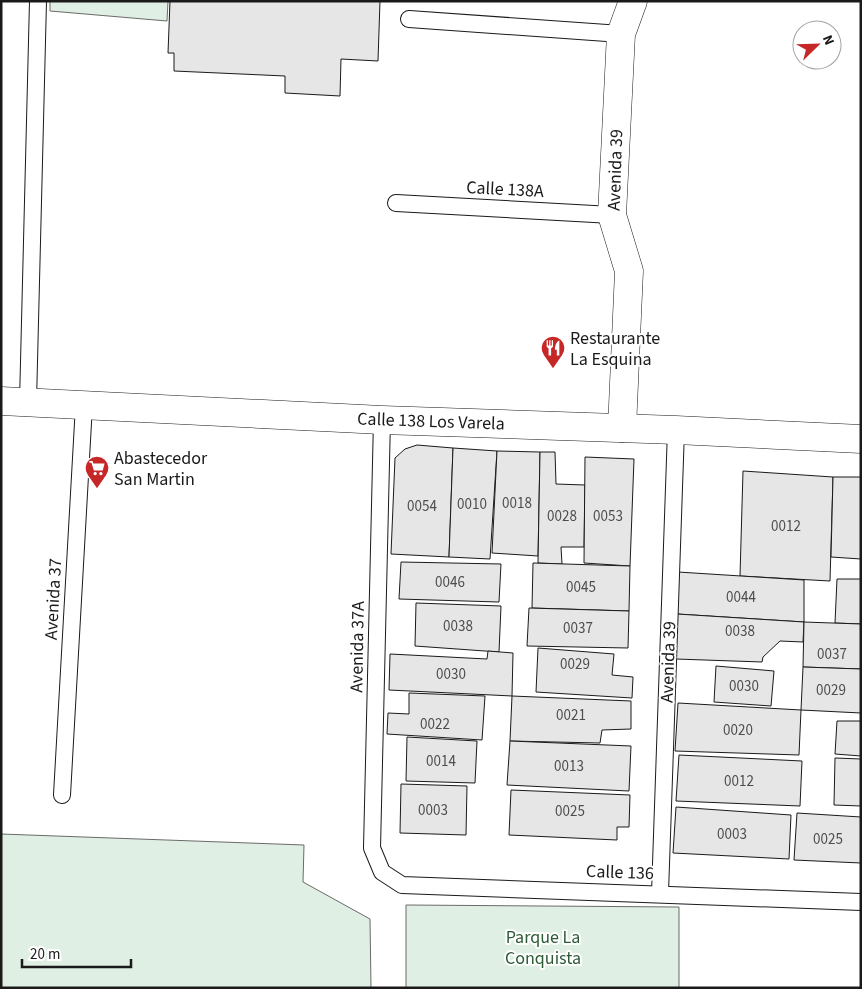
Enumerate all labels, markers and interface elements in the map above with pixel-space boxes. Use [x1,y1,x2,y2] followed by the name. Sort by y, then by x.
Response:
[792,20,842,70] north arrow
[817,32,839,49] text: N
[602,129,629,211] street label: Avenida 39
[466,175,545,204] street label: Calle 138A
[570,326,660,372] place label: Restaurante La Esquina
[540,335,566,369] restaurant icon: Restaurante La Esquina
[357,406,505,437] street label: Calle 138 Los Varela
[114,446,208,492] place label: Abastecedor San Martin
[84,455,110,489] supermarket icon: Abastecedor San Martin
[502,493,532,514] house number: 0018
[457,494,487,515] house number: 0010
[407,496,437,517] house number: 0054
[547,506,577,527] house number: 0028
[593,506,623,527] house number: 0053
[771,516,801,537] house number: 0012
[39,558,68,640] street label: Avenida 37
[435,572,465,593] house number: 0046
[566,577,596,598] house number: 0045
[726,587,756,608] house number: 0044
[344,601,371,693] street label: Avenida 37A
[443,616,473,637] house number: 0038
[563,618,593,639] house number: 0037
[655,621,682,703] street label: Avenida 39
[725,621,755,642] house number: 0038
[817,644,847,665] house number: 0037
[560,654,590,675] house number: 0029
[436,664,466,685] house number: 0030
[729,676,759,697] house number: 0030
[816,680,846,701] house number: 0029
[556,705,586,726] house number: 0021
[420,714,450,735] house number: 0022
[723,720,753,741] house number: 0020
[426,751,456,772] house number: 0014
[554,756,584,777] house number: 0013
[724,771,754,792] house number: 0012
[418,800,448,821] house number: 0003
[555,801,585,822] house number: 0025
[717,824,747,845] house number: 0003
[813,829,843,850] house number: 0025
[586,859,654,886] street label: Calle 136
[505,925,581,971] park label: Parque La Conquista
[22,936,131,968] scale bar
[30,944,60,965] text: 20 m

